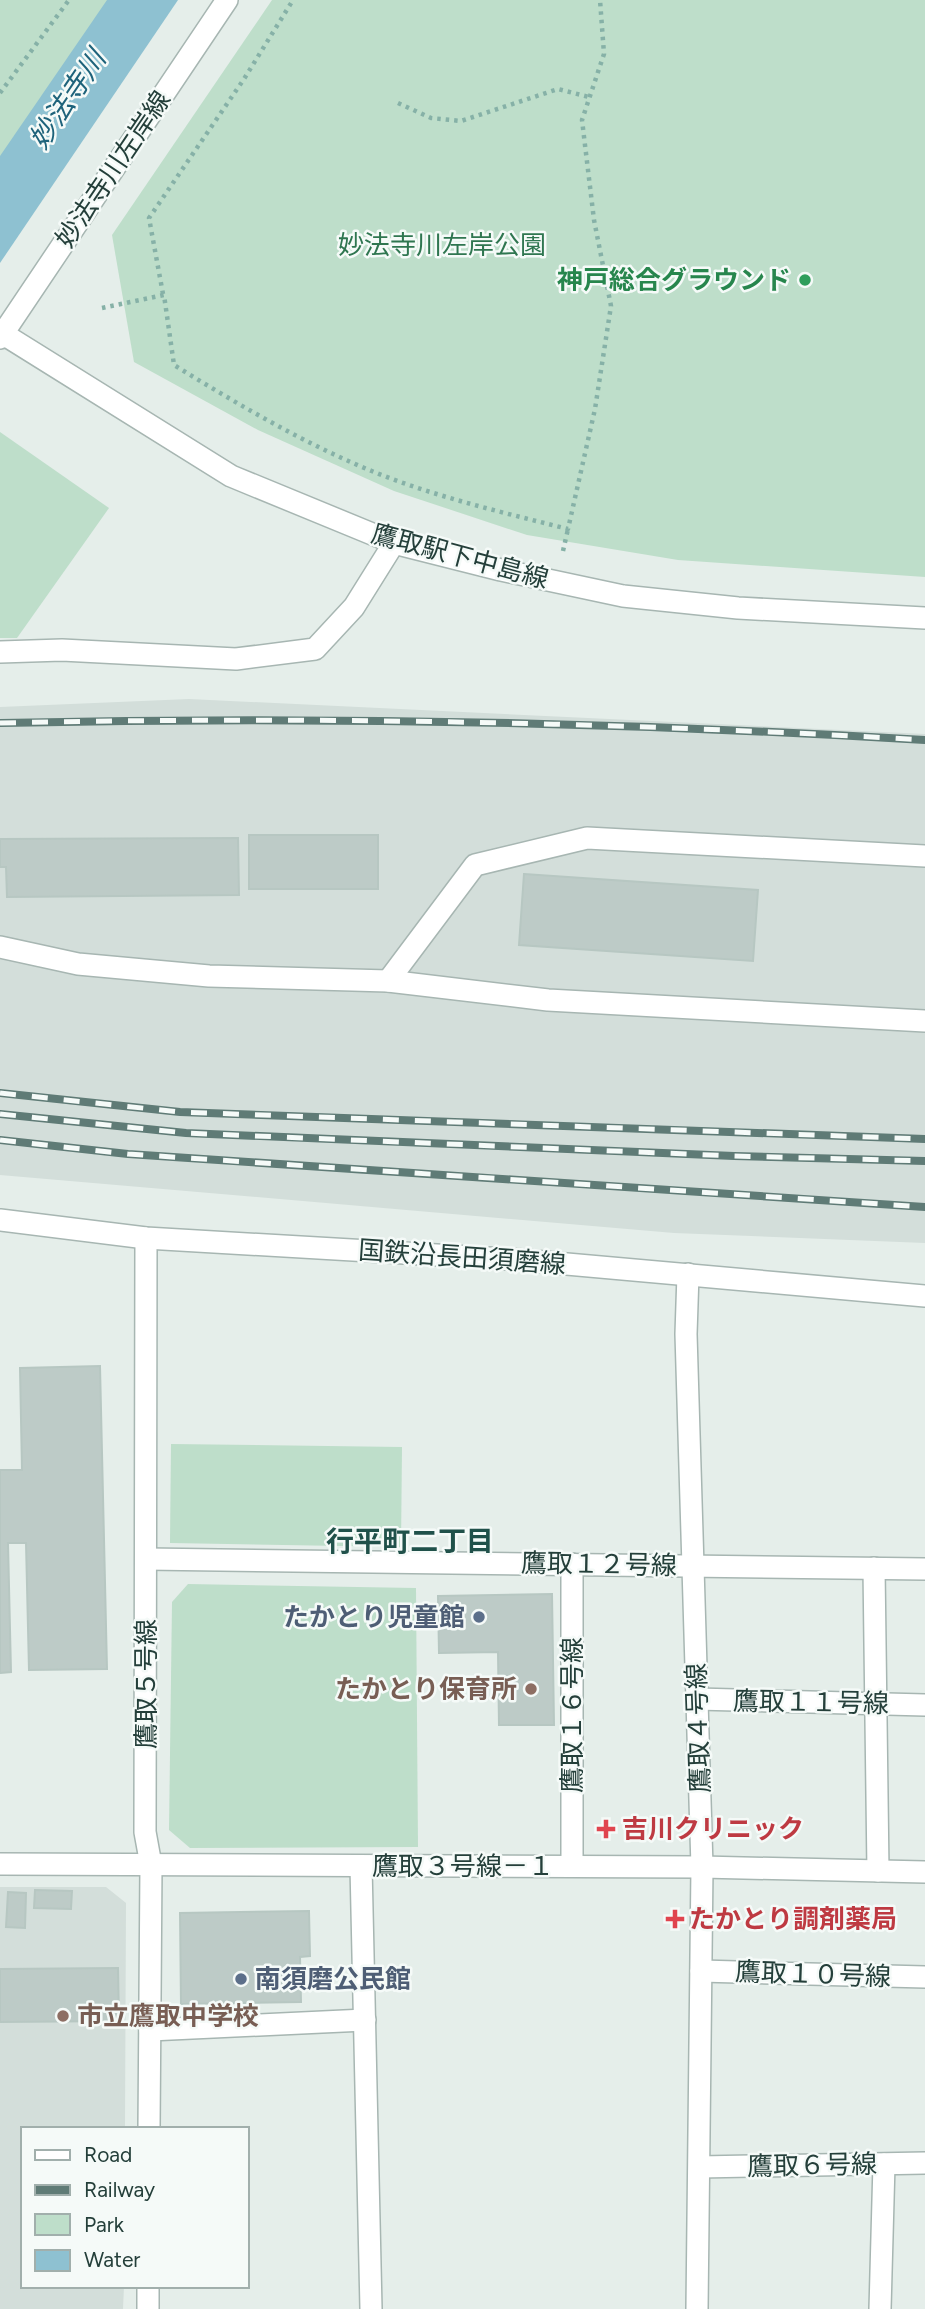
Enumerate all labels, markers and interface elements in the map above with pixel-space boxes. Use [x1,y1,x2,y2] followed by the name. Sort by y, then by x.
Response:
[22,41,114,155] water label: 妙法寺川
[49,85,177,253] street label: 妙法寺川左岸線
[338,229,546,261] park label: 妙法寺川左岸公園
[557,264,791,296] place label: 神戸総合グラウンド
[797,272,813,288] marker: 神戸総合グラウンド
[368,517,552,595] street label: 鷹取駅下中島線
[357,1234,567,1280] street label: 国鉄沿長田須磨線
[326,1524,494,1558] district label: 行平町二丁目
[521,1547,677,1581] street label: 鷹取１２号線
[283,1601,465,1633] place label: たかとり児童館
[471,1609,487,1625] marker: たかとり児童館
[130,1619,162,1749] street label: 鷹取５号線
[556,1637,588,1793] street label: 鷹取１６号線
[680,1662,716,1794] street label: 鷹取４号線
[335,1673,517,1705] place label: たかとり保育所
[523,1681,539,1697] marker: たかとり保育所
[733,1685,889,1719] street label: 鷹取１１号線
[622,1813,804,1845] place label: 吉川クリニック
[596,1819,616,1839] marker: 吉川クリニック
[372,1850,554,1882] street label: 鷹取３号線－１
[689,1903,897,1935] place label: たかとり調剤薬局
[667,1911,683,1927] marker: たかとり調剤薬局
[734,1955,892,1993] street label: 鷹取１０号線
[255,1963,411,1995] place label: 南須磨公民館
[233,1971,249,1987] marker: 南須磨公民館
[77,2000,259,2032] place label: 市立鷹取中学校
[55,2008,71,2024] marker: 市立鷹取中学校
[21,2127,248,2288] legend
[84,2142,132,2167] text: Road
[747,2148,877,2182] street label: 鷹取６号線
[84,2177,155,2202] text: Railway
[84,2212,125,2237] text: Park
[84,2247,140,2272] text: Water

